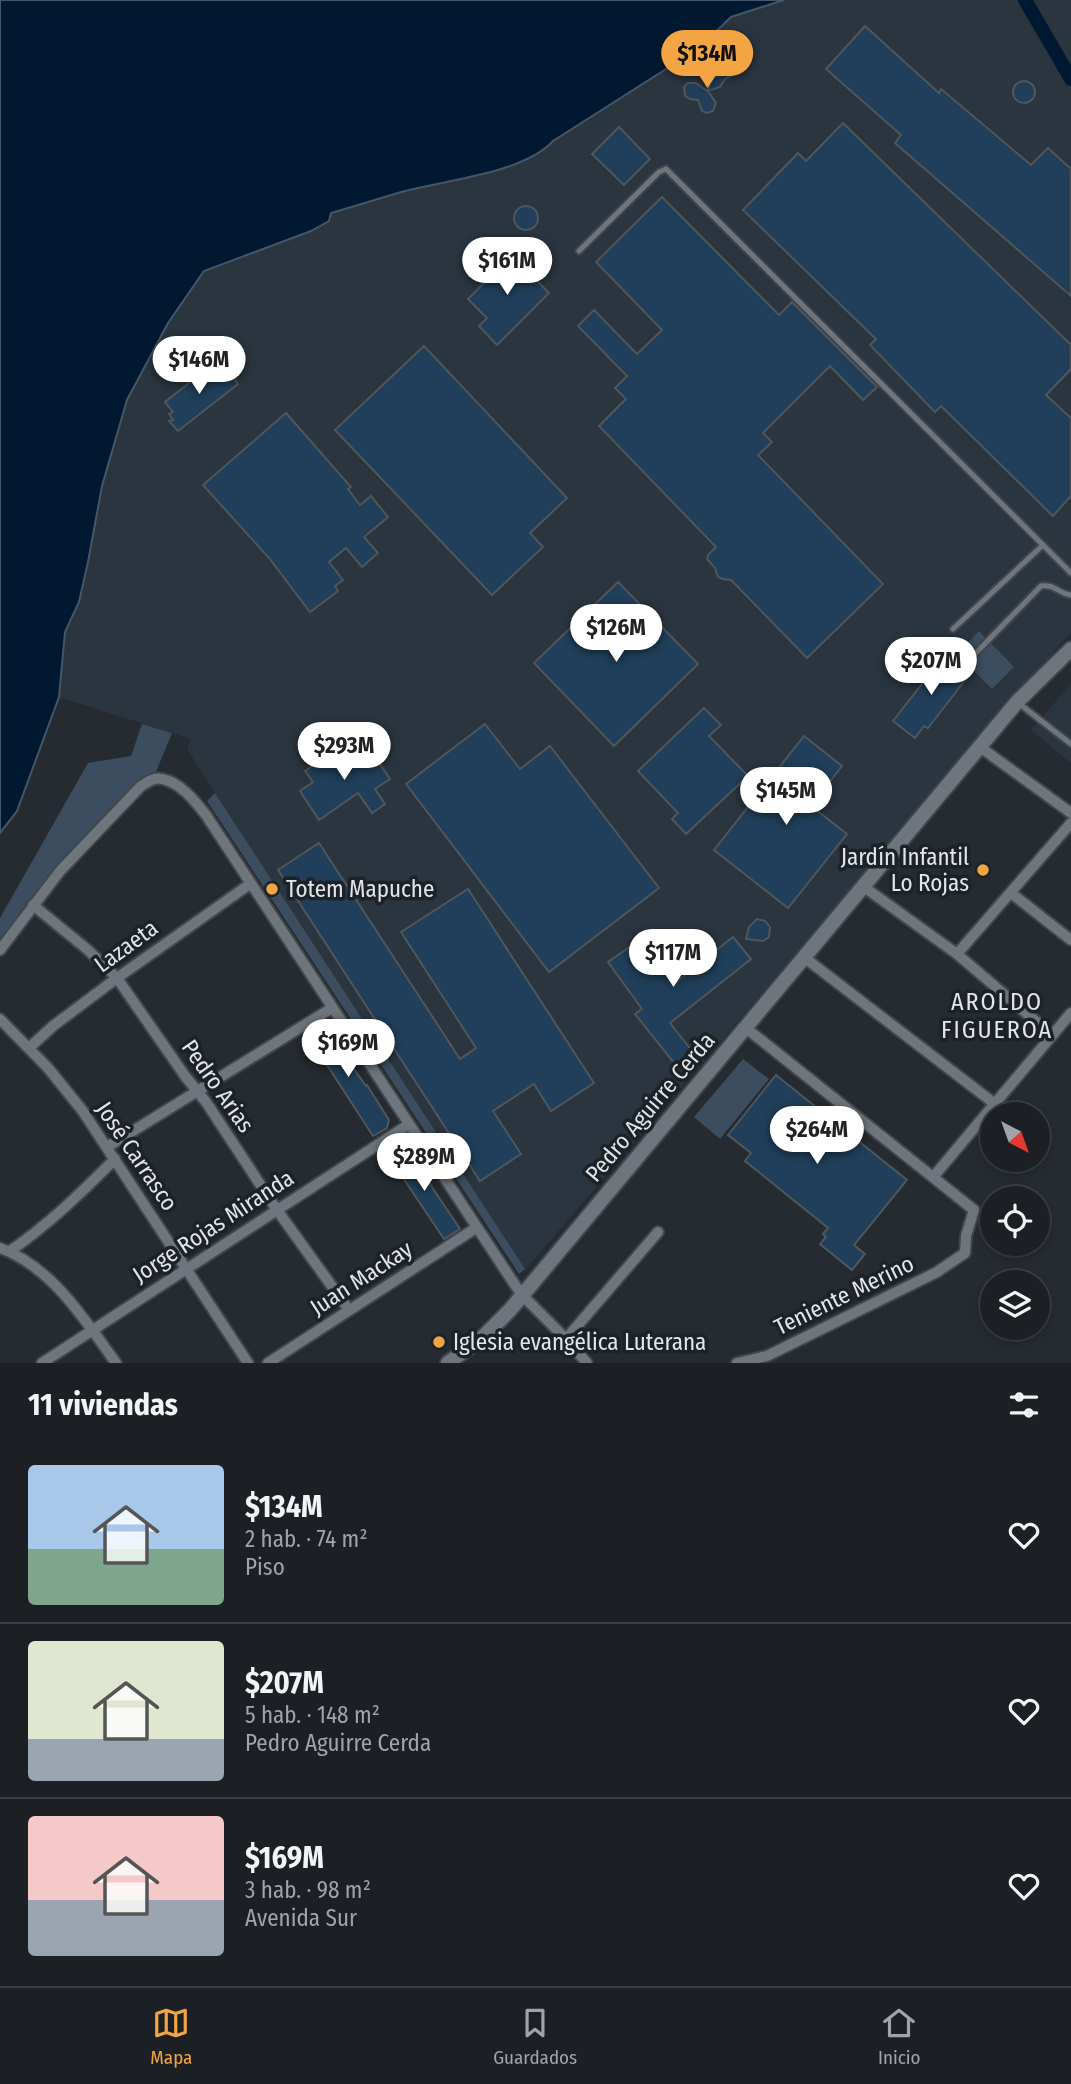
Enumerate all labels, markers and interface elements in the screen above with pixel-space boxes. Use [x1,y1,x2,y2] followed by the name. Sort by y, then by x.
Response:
[658,31,756,90] pin: $134M
[677,39,737,67] text: $134M
[458,238,556,297] pin: $161M
[478,246,536,274] text: $161M
[150,336,248,396] pin: $146M
[169,345,229,373] text: $146M
[567,604,665,664] pin: $126M
[586,613,646,641] text: $126M
[882,638,980,697] pin: $207M
[901,646,961,674] text: $207M
[295,722,393,782] pin: $293M
[314,731,374,759] text: $293M
[737,768,835,827] pin: $145M
[756,776,816,804] text: $145M
[841,843,969,897] place label: Jardín Infantil Lo Rojas
[975,862,991,878] marker: Jardín Infantil Lo Rojas
[286,875,434,903] place label: Totem Mapuche
[264,881,280,897] marker: Totem Mapuche
[89,914,163,978] street label: Lazaeta
[624,930,722,989] pin: $117M
[645,938,701,966] text: $117M
[941,988,1053,1044] district label: AROLDO FIGUEROA
[299,1020,397,1079] pin: $169M
[579,1027,721,1187] street label: Pedro Aguirre Cerda
[318,1028,378,1056] text: $169M
[176,1034,260,1138] street label: Pedro Arias
[90,1096,184,1216] street label: José Carrasco
[980,1102,1050,1172] north arrow
[980,1102,1050,1340] map controls
[768,1106,866,1166] pin: $264M
[786,1115,848,1143] text: $264M
[375,1134,473,1193] pin: $289M
[393,1142,455,1170] text: $289M
[127,1164,299,1288] street label: Jorge Rojas Miranda
[980,1186,1050,1256] button: locate
[305,1234,418,1321] street label: Juan Mackay
[770,1249,918,1341] street label: Teniente Merino
[980,1270,1050,1340] button: layers
[453,1328,706,1356] place label: Iglesia evangélica Luterana
[431,1334,447,1350] marker: Iglesia evangélica Luterana
[1005,1386,1043,1424] icon: filters
[28,1387,178,1423] text: 11 viviendas
[245,1489,323,1525] text: $134M
[84,1493,168,1577] icon: home
[1005,1516,1043,1554] icon: heart
[245,1525,368,1553] text: 2 hab. · 74 m²
[245,1553,285,1581] text: Piso
[245,1665,324,1701] text: $207M
[84,1669,168,1753] icon: home
[1005,1692,1043,1730] icon: heart
[245,1701,380,1729] text: 5 hab. · 148 m²
[245,1729,431,1757] text: Pedro Aguirre Cerda
[245,1840,324,1876] text: $169M
[84,1844,168,1928] icon: home
[1005,1867,1043,1905] icon: heart
[245,1876,371,1904] text: 3 hab. · 98 m²
[245,1904,357,1932] text: Avenida Sur
[150,2004,192,2069] tab: Mapa
[493,2004,577,2069] tab: Guardados
[878,2004,921,2069] tab: Inicio

